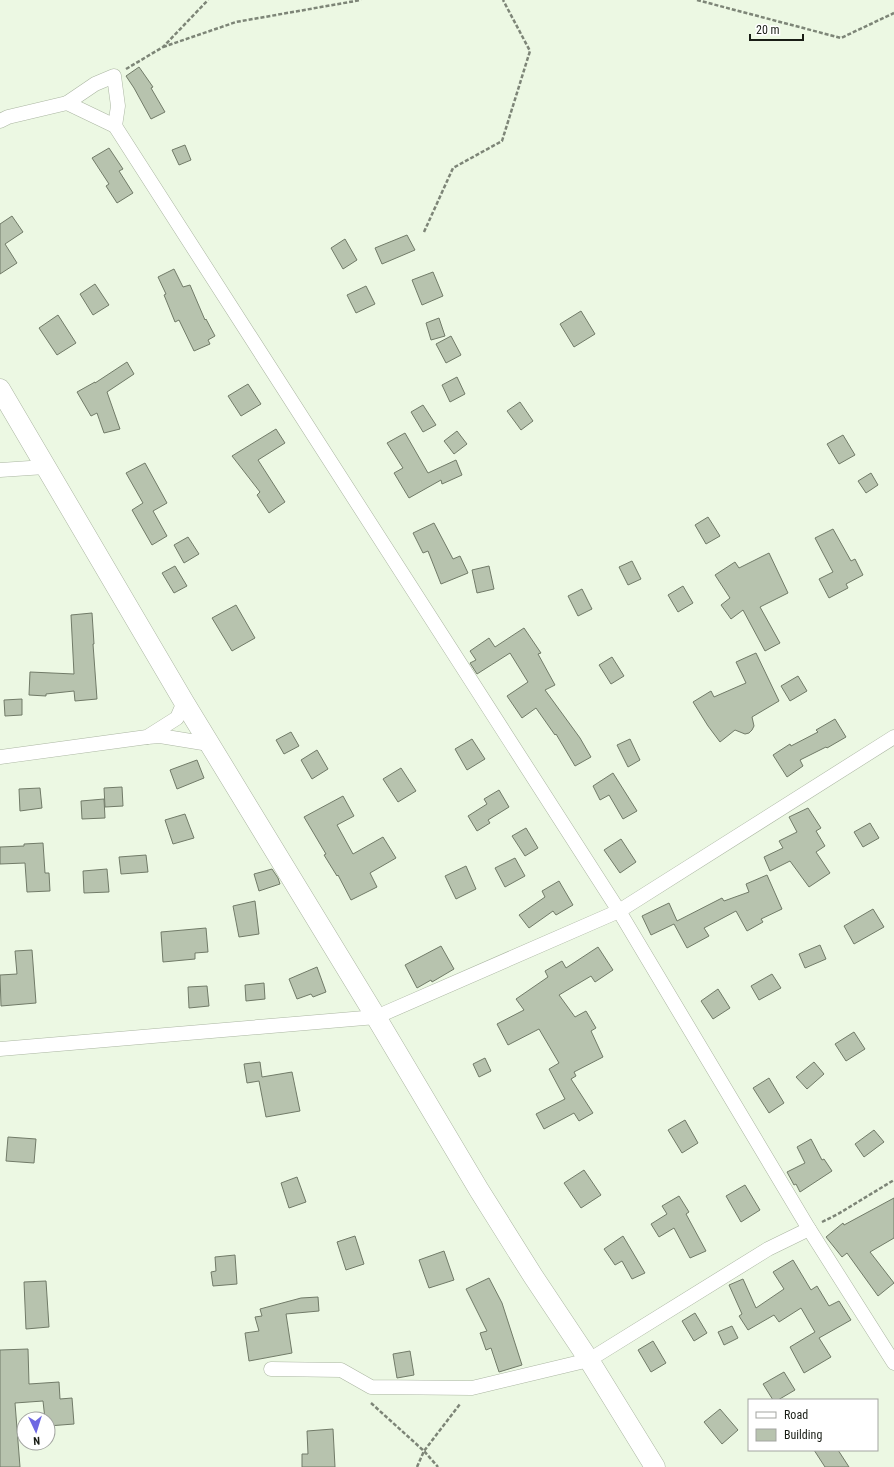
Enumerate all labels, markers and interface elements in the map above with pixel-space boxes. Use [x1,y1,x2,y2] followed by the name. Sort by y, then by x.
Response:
[750,16,803,42] scale bar
[756,23,780,37] text: 20 m
[748,1399,878,1451] legend
[784,1408,808,1422] text: Road
[16,1411,56,1451] north arrow
[784,1428,822,1442] text: Building
[33,1434,40,1447] text: N

